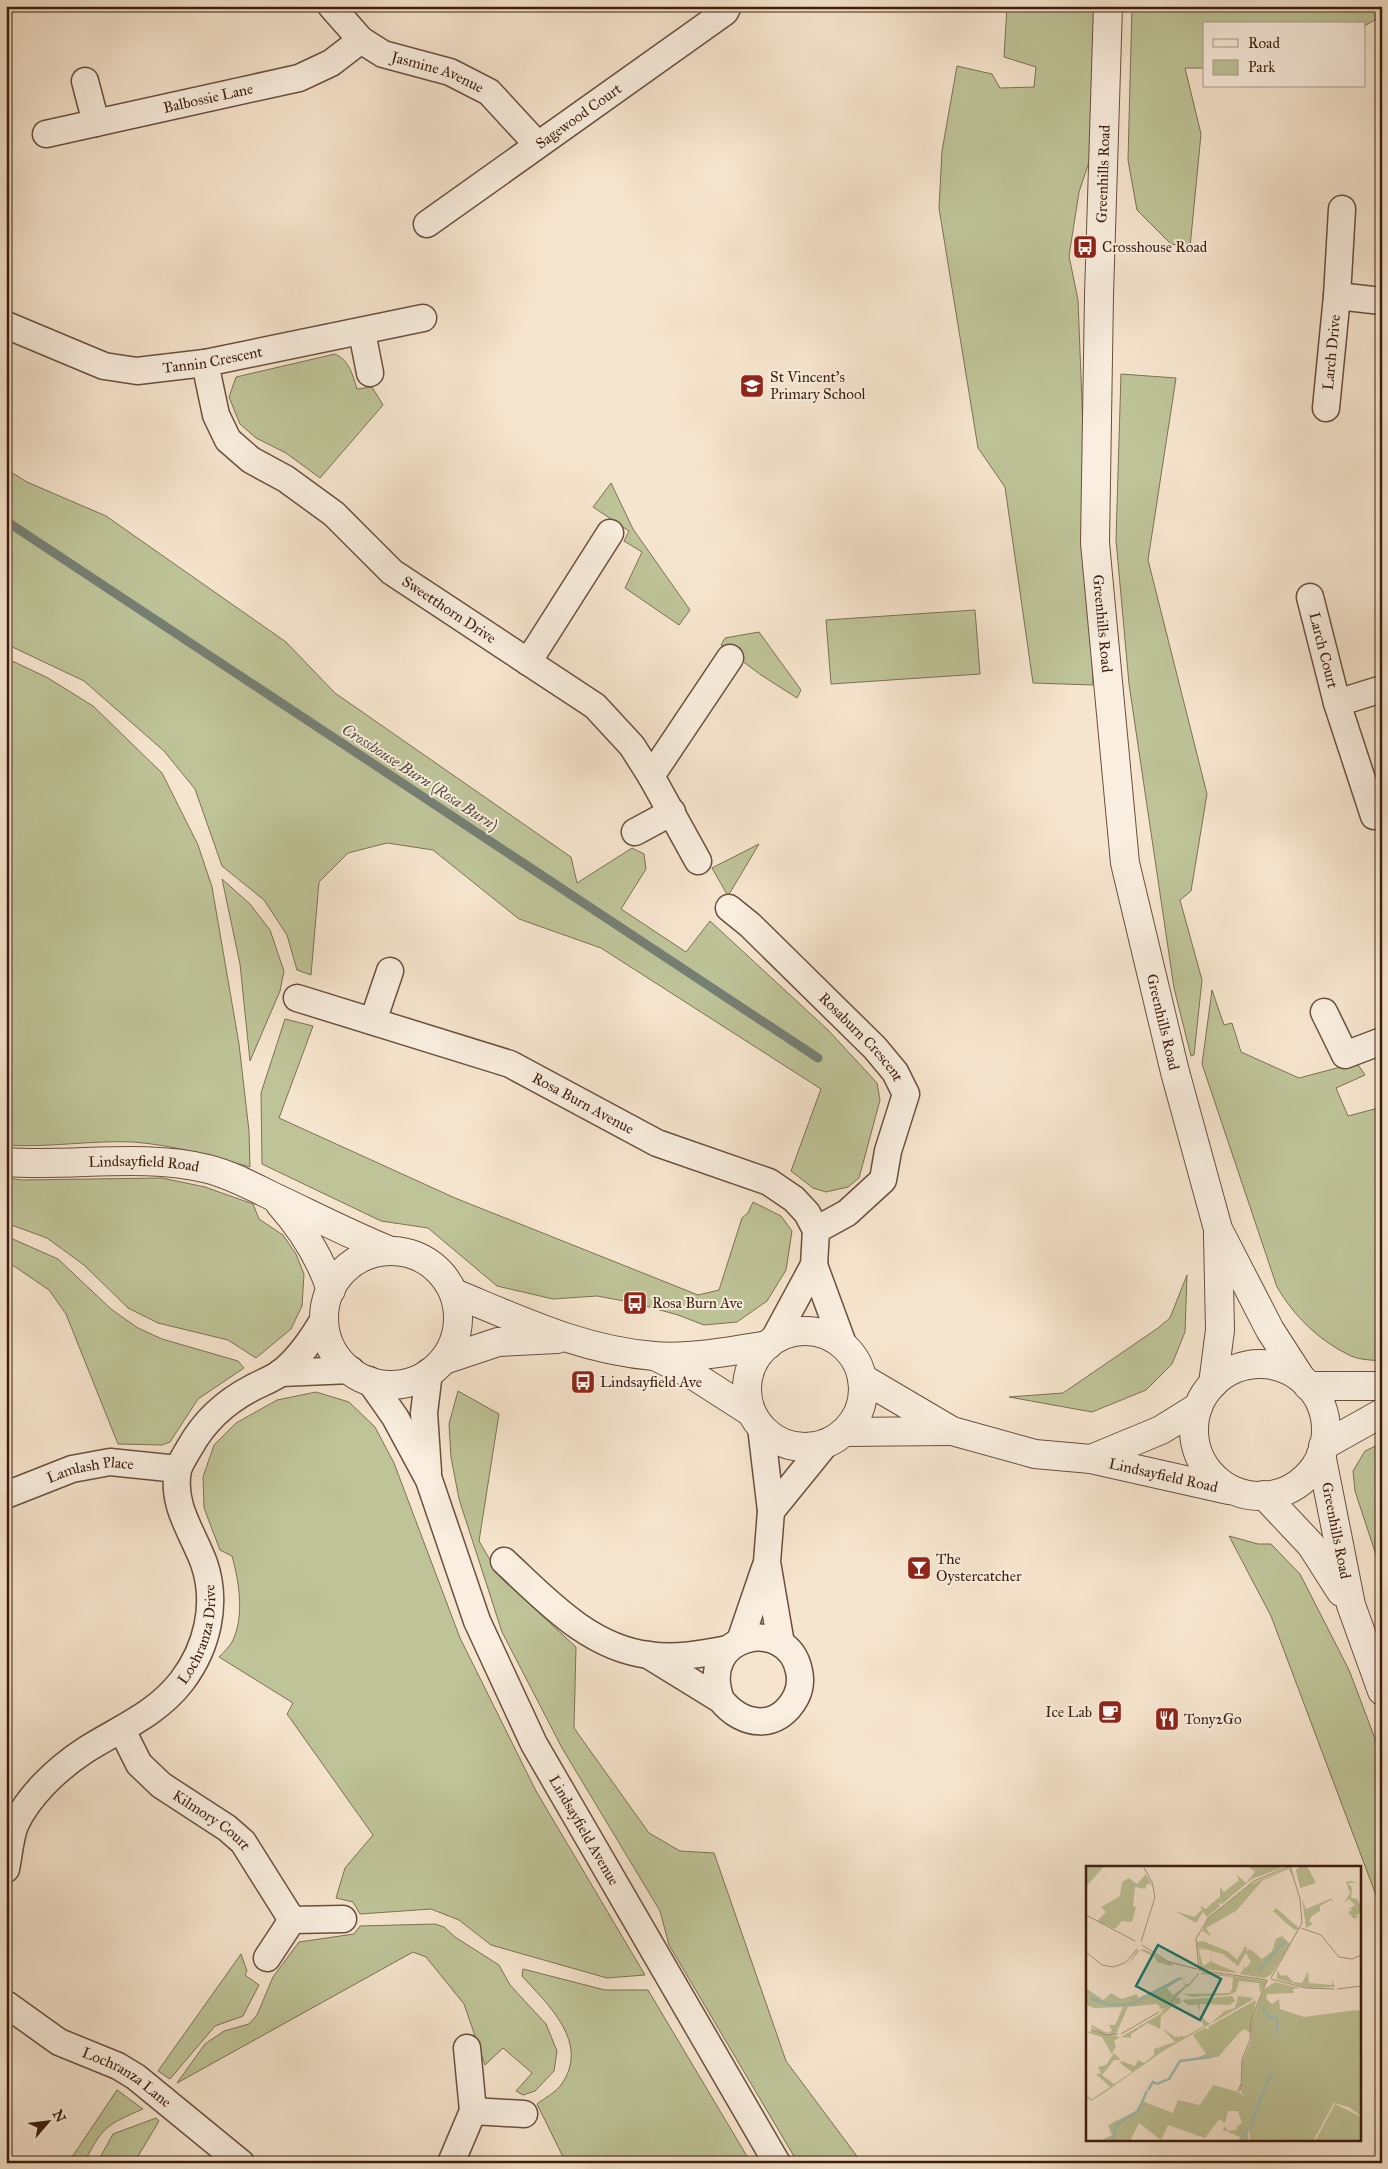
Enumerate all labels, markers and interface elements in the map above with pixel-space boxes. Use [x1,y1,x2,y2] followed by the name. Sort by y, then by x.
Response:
[1203,22,1366,88] legend
[1248,34,1280,52] text: Road
[387,47,487,97] street label: Jasmine Avenue
[1248,58,1275,76] text: Park
[161,79,255,117] street label: Balbossie Lane
[532,79,625,153] street label: Sagewood Court
[1092,124,1114,223] street label: Greenhills Road
[1072,234,1098,260] bus stop icon: Crosshouse Road
[1102,238,1208,256] place label: Crosshouse Road
[1319,314,1344,391] street label: Larch Drive
[162,342,265,377] street label: Tannin Crescent
[770,368,867,403] place label: St Vincent's Primary School
[739,373,765,399] school or university icon: St Vincent's Primary School
[399,572,500,647] street label: Sweetthorn Drive
[1089,574,1116,674] street label: Greenhills Road
[1305,610,1342,691] street label: Larch Court
[338,719,502,836] water label: Crosshouse Burn (Rosa Burn)
[1143,972,1183,1072] street label: Greenhills Road
[815,989,907,1085] street label: Rosaburn Crescent
[529,1069,637,1138] street label: Rosa Burn Avenue
[88,1152,201,1176] street label: Lindsayfield Road
[622,1290,648,1316] bus stop icon: Rosa Burn Ave
[652,1294,743,1312] place label: Rosa Burn Ave
[570,1369,596,1395] bus stop icon: Lindsayfield Ave
[600,1373,702,1391] place label: Lindsayfield Ave
[44,1453,135,1487] street label: Lamlash Place
[1107,1454,1220,1496] street label: Lindsayfield Road
[1318,1480,1355,1581] street label: Greenhills Road
[936,1550,1022,1585] place label: The Oystercatcher
[906,1555,932,1581] bar icon: The Oystercatcher
[174,1583,219,1688] street label: Lochranza Drive
[1097,1699,1123,1725] cafe icon: Ice Lab
[1045,1703,1092,1721] place label: Ice Lab
[1154,1706,1180,1732] restaurant icon: Tony2Go
[1184,1710,1242,1728] place label: Tony2Go
[545,1772,623,1889] street label: Lindsayfield Avenue
[169,1786,255,1854] street label: Kilmory Court
[1086,1866,1360,2142] inset map
[80,2043,175,2111] street label: Lochranza Lane
[22,2096,72,2146] north arrow
[49,2107,69,2125] text: N

